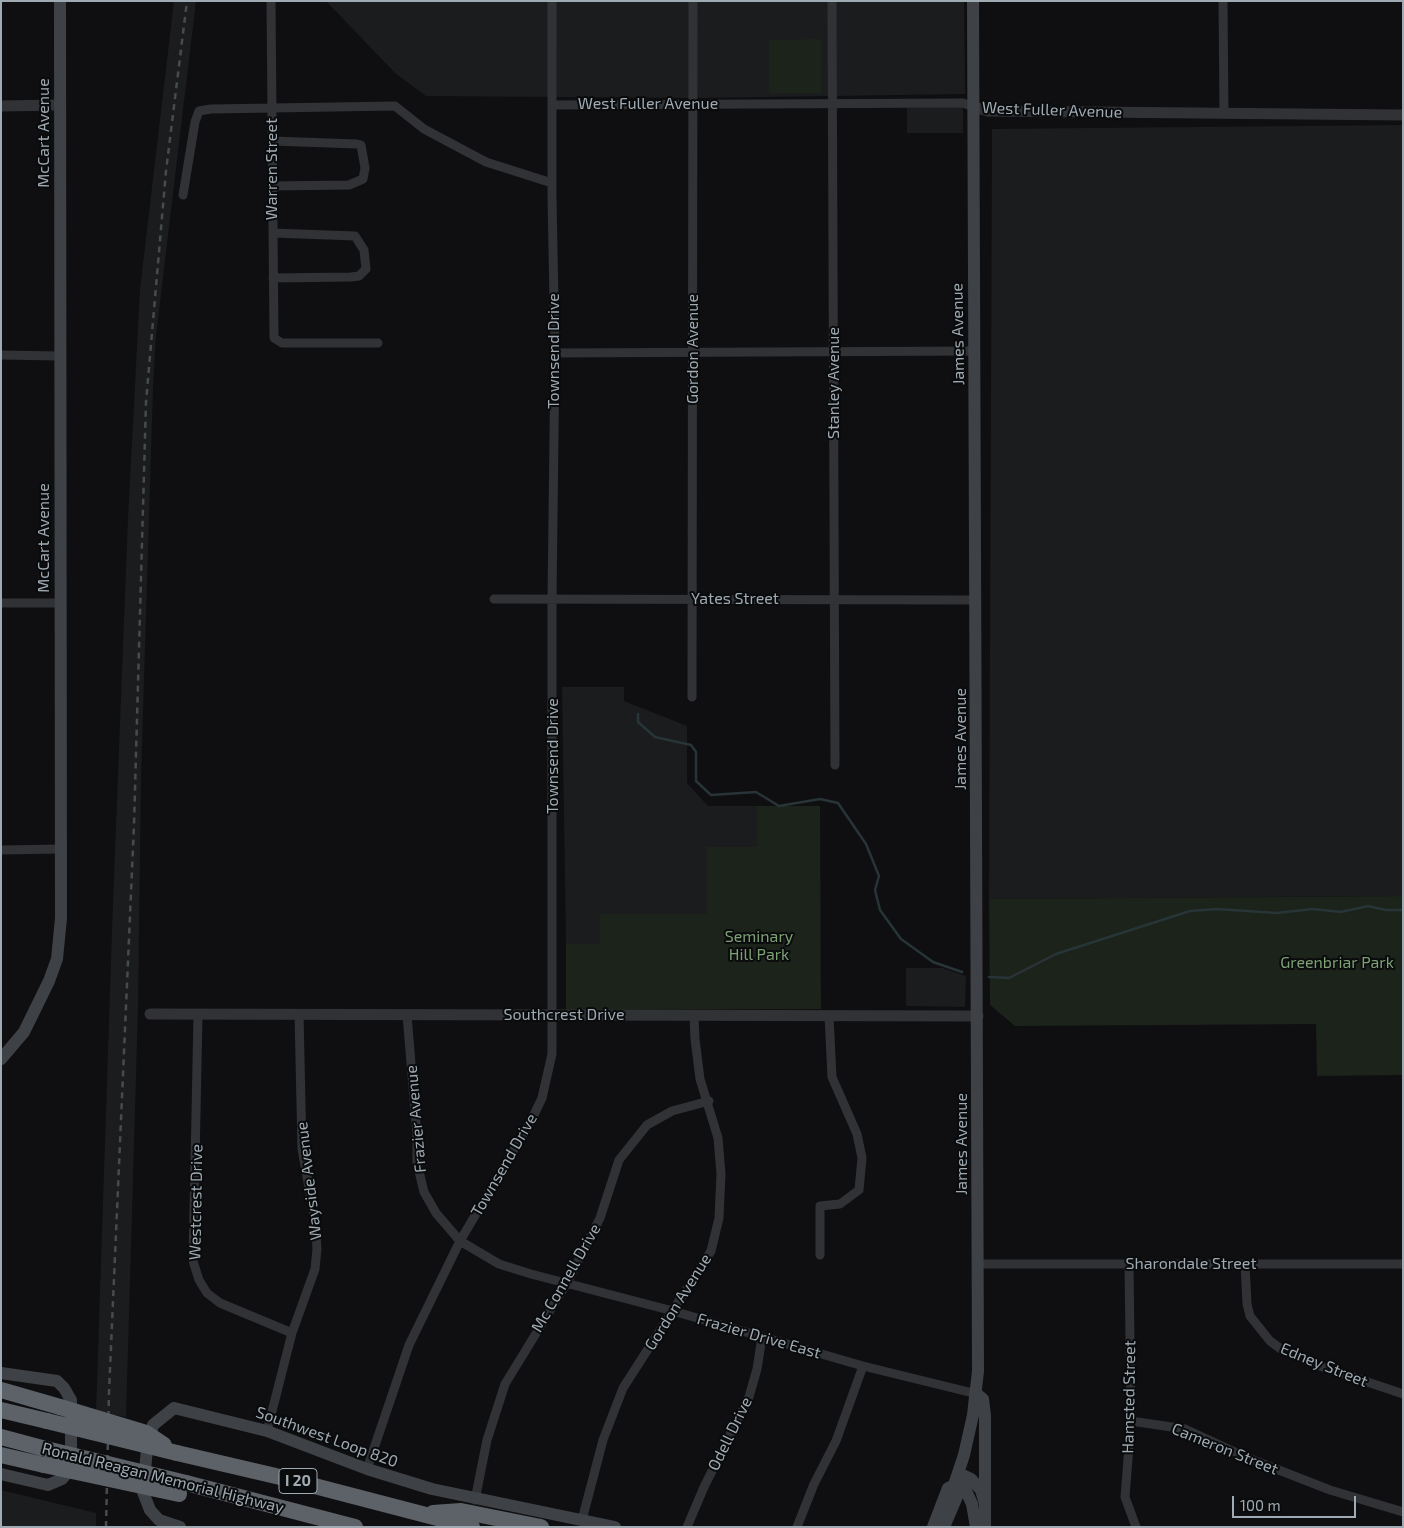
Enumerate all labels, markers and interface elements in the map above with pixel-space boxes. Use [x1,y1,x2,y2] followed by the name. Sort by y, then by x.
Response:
[34,78,54,188] street label: McCart Avenue
[578,94,718,114] street label: West Fuller Avenue
[981,98,1123,122] street label: West Fuller Avenue
[262,118,282,220] street label: Warren Street
[948,283,968,385] street label: James Avenue
[544,293,564,409] street label: Townsend Drive
[683,294,703,404] street label: Gordon Avenue
[824,327,844,439] street label: Stanley Avenue
[34,483,54,593] street label: McCart Avenue
[691,589,779,609] street label: Yates Street
[951,688,971,790] street label: James Avenue
[543,698,563,814] street label: Townsend Drive
[725,927,793,965] park label: Seminary Hill Park
[1280,953,1394,973] park label: Greenbriar Park
[504,1005,624,1025] street label: Southcrest Drive
[402,1064,430,1174] street label: Frazier Avenue
[952,1093,972,1195] street label: James Avenue
[467,1110,541,1220] street label: Townsend Drive
[292,1121,326,1241] street label: Wayside Avenue
[185,1144,207,1260] street label: Westcrest Drive
[527,1220,605,1336] street label: Mc Connell Drive
[641,1250,715,1354] street label: Gordon Avenue
[1126,1254,1256,1274] street label: Sharondale Street
[695,1309,823,1363] street label: Frazier Drive East
[1278,1339,1370,1391] street label: Edney Street
[1118,1340,1140,1454] street label: Hamsted Street
[704,1394,756,1474] street label: Odell Drive
[253,1402,401,1472] street label: Southwest Loop 820
[1169,1419,1281,1479] street label: Cameron Street
[40,1439,286,1517] street label: Ronald Reagan Memorial Highway
[279,1468,317,1494] road number: I 20
[1234,1486,1358,1518] scale bar
[1240,1496,1281,1514] text: 100 m

